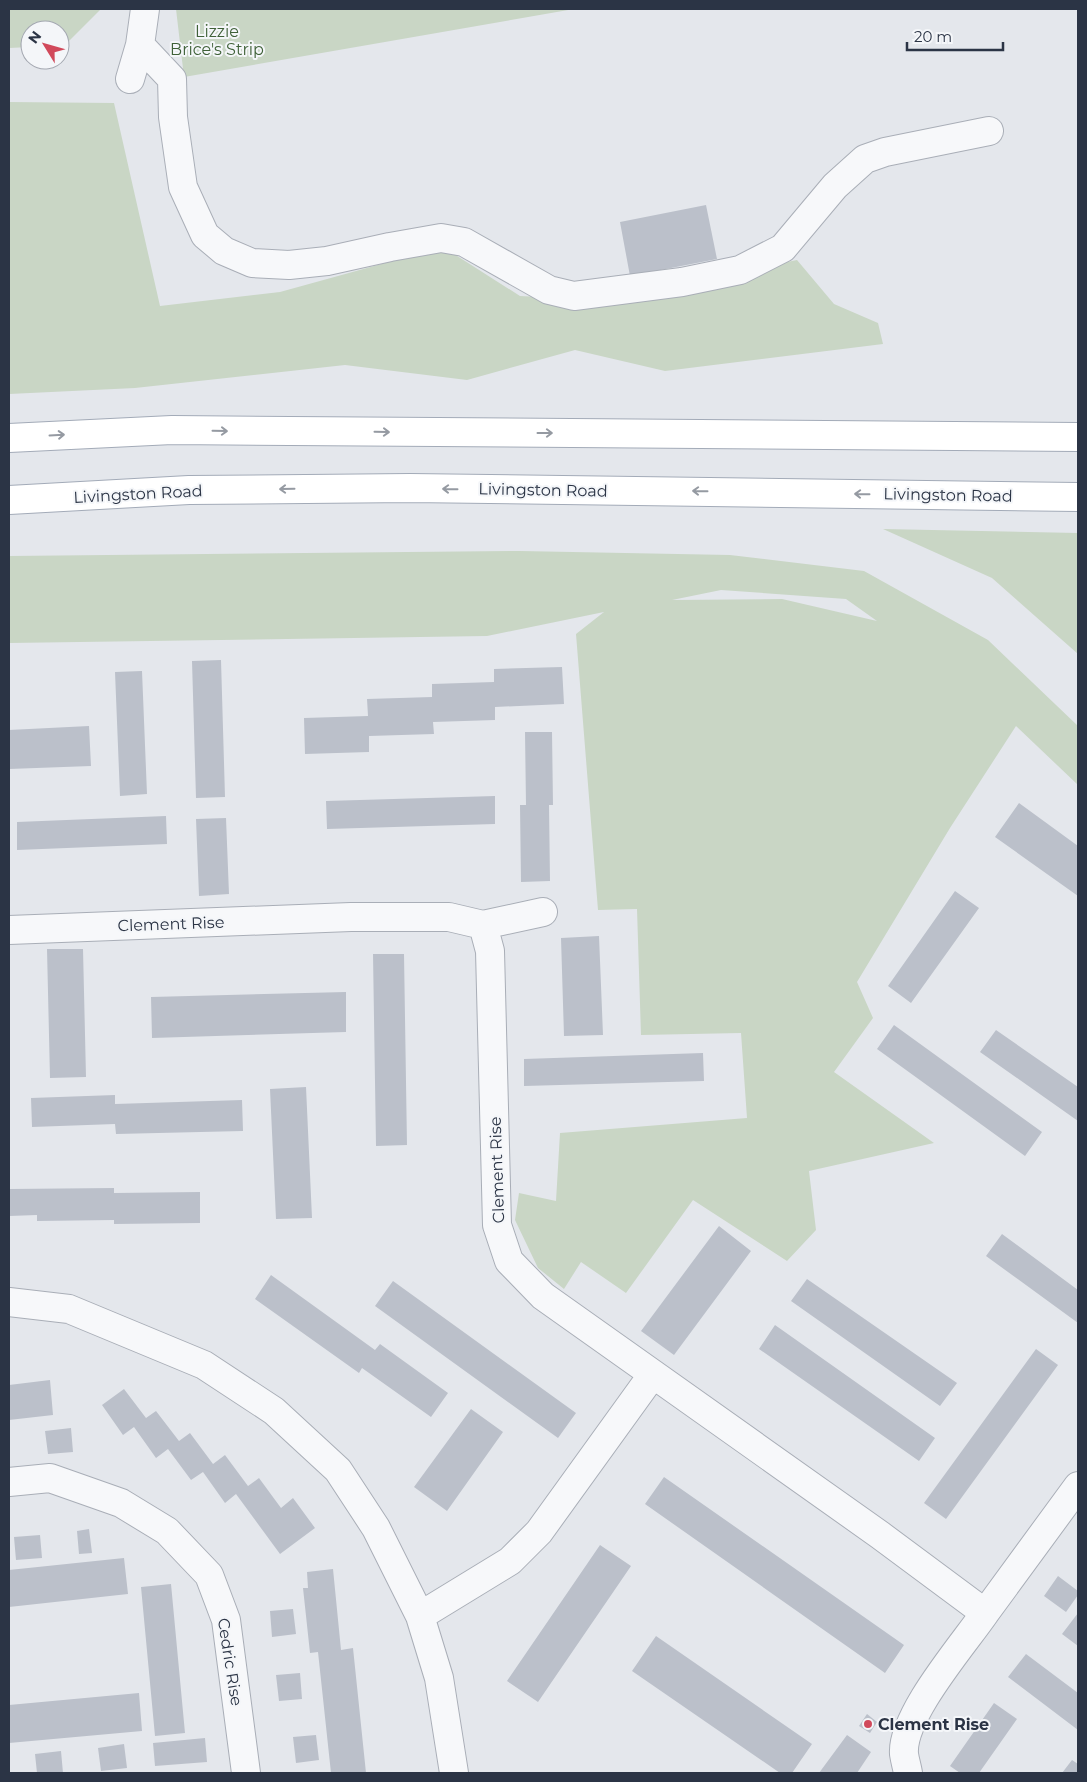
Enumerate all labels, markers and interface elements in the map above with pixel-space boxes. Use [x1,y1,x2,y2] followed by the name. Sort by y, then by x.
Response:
[20,20,70,70] north arrow
[907,20,1003,52] scale bar
[170,22,264,59] park label: Lizzie Brice's Strip
[24,27,45,47] text: N
[914,27,952,46] text: 20 m
[212,426,228,436] one-way arrow
[374,428,390,437] one-way arrow
[536,428,553,438] one-way arrow
[49,431,65,440] one-way arrow
[478,479,608,501] street label: Livingston Road
[73,481,203,507] street label: Livingston Road
[280,484,296,494] one-way arrow
[442,484,458,494] one-way arrow
[883,484,1013,506] street label: Livingston Road
[692,487,708,496] one-way arrow
[855,489,871,499] one-way arrow
[117,913,225,935] street label: Clement Rise
[486,1116,508,1224] street label: Clement Rise
[214,1617,246,1707] street label: Cedric Rise
[878,1715,989,1734] place label: Clement Rise
[862,1718,874,1730] marker: Clement Rise

